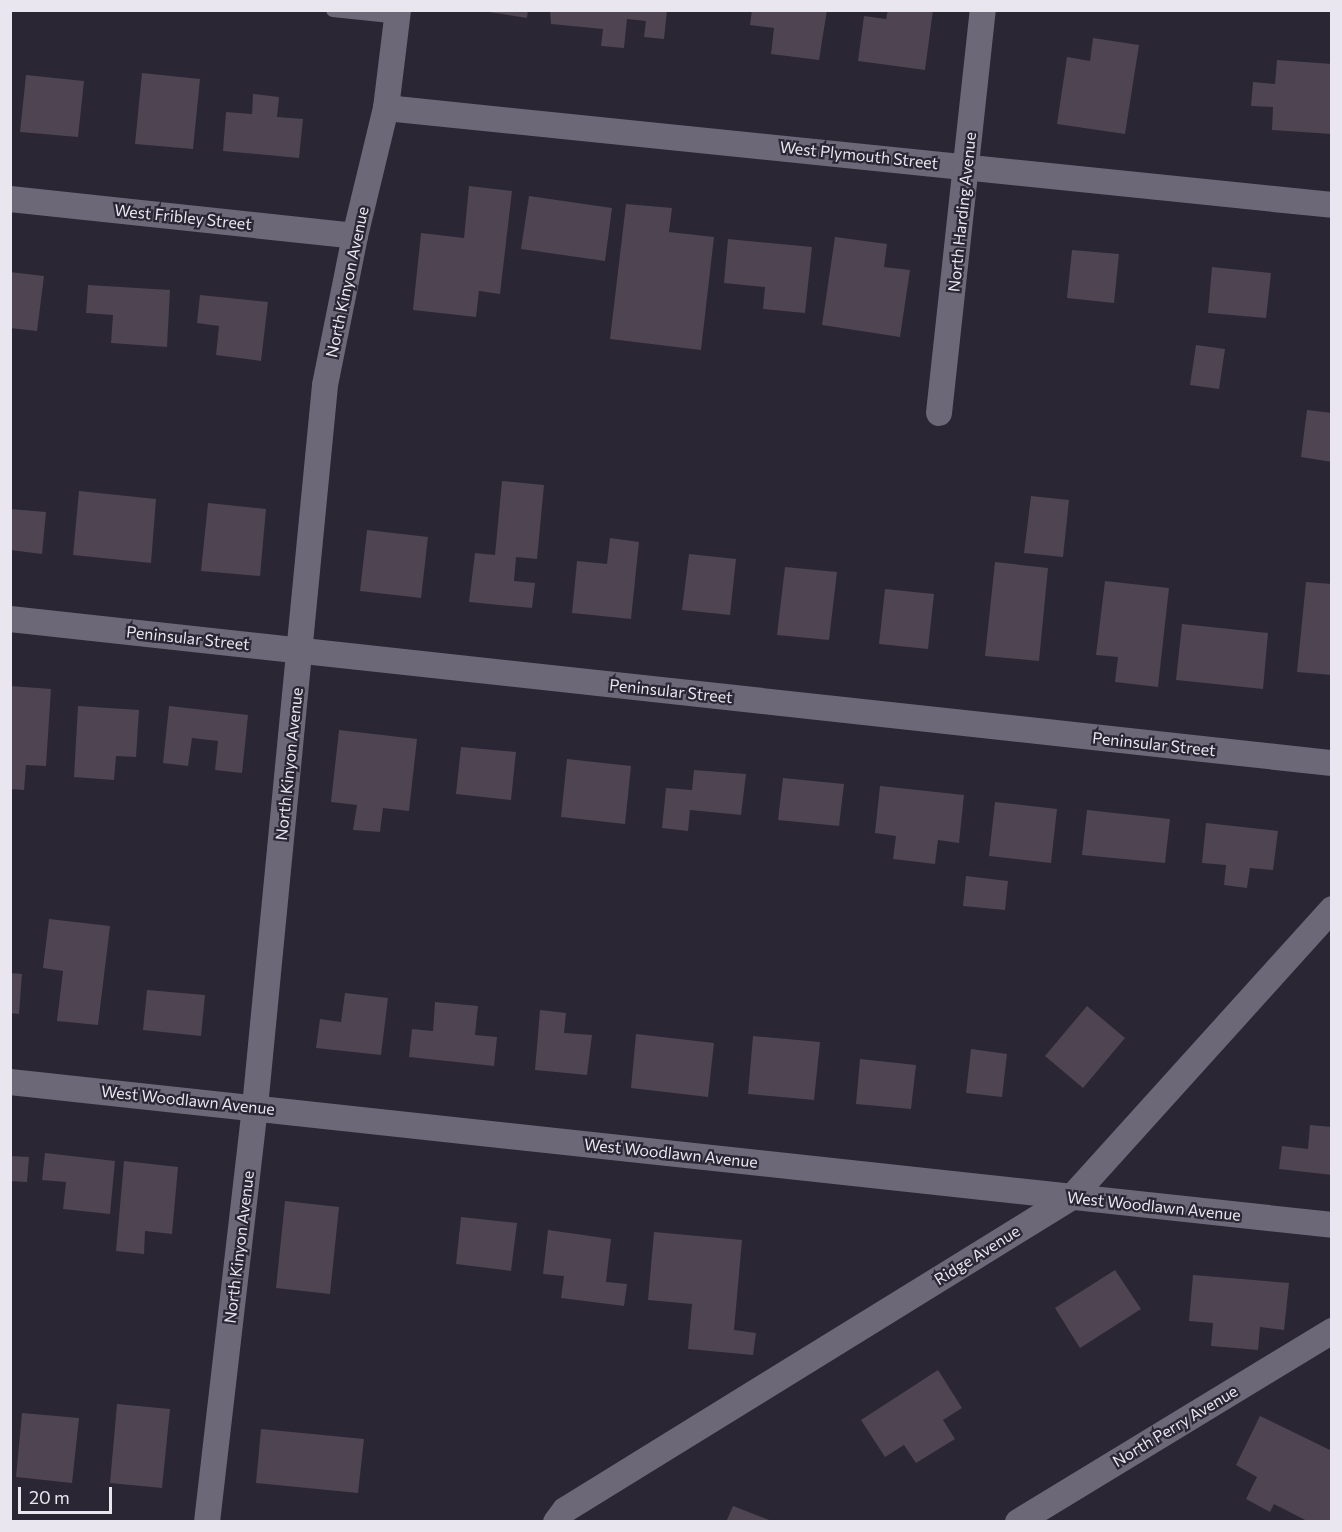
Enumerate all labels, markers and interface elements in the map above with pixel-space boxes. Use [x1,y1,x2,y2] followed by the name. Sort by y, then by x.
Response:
[944,131,980,293] street label: North Harding Avenue
[779,137,939,173] street label: West Plymouth Street
[113,200,253,234] street label: West Fribley Street
[322,205,372,359] street label: North Kinyon Avenue
[125,622,251,654] street label: Peninsular Street
[608,675,734,707] street label: Peninsular Street
[271,687,307,841] street label: North Kinyon Avenue
[1091,728,1217,760] street label: Peninsular Street
[100,1081,276,1119] street label: West Woodlawn Avenue
[583,1134,759,1172] street label: West Woodlawn Avenue
[220,1170,258,1324] street label: North Kinyon Avenue
[1066,1187,1242,1225] street label: West Woodlawn Avenue
[931,1221,1023,1289] street label: Ridge Avenue
[1109,1381,1241,1471] street label: North Perry Avenue
[21,1475,116,1513] scale bar
[29,1486,70,1508] text: 20 m

